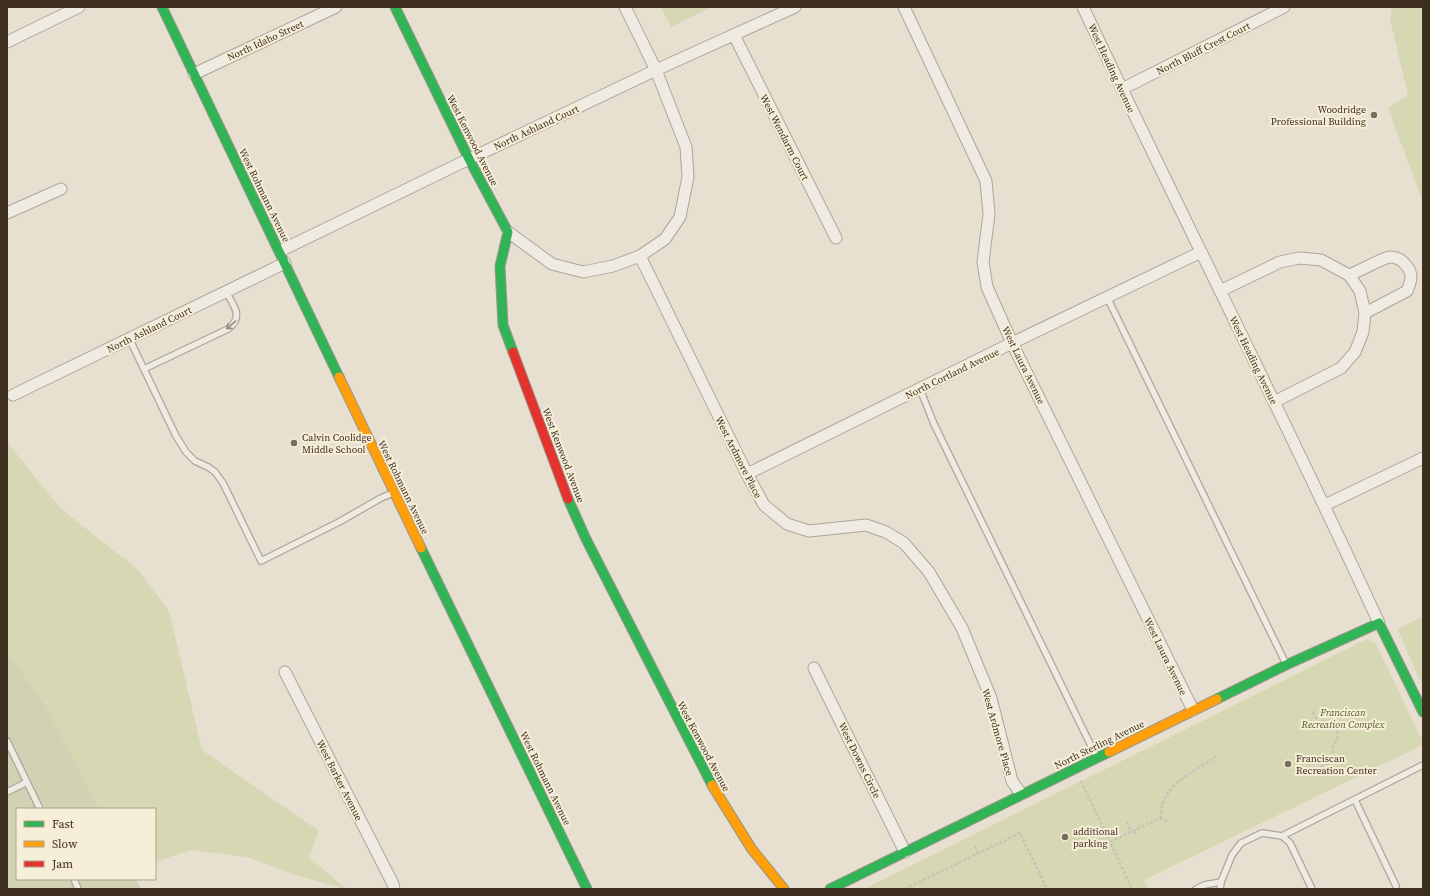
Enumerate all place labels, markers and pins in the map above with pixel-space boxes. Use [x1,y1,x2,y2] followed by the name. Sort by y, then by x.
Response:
[1271,103,1366,128] place label: Woodridge Professional Building
[1369,110,1379,120] marker: Woodridge Professional Building
[302,431,372,456] place label: Calvin Coolidge Middle School
[289,438,299,448] marker: Calvin Coolidge Middle School
[1296,752,1377,777] place label: Franciscan Recreation Center
[1283,759,1293,769] marker: Franciscan Recreation Center
[1073,825,1118,850] place label: additional parking
[1060,832,1070,842] marker: additional parking

